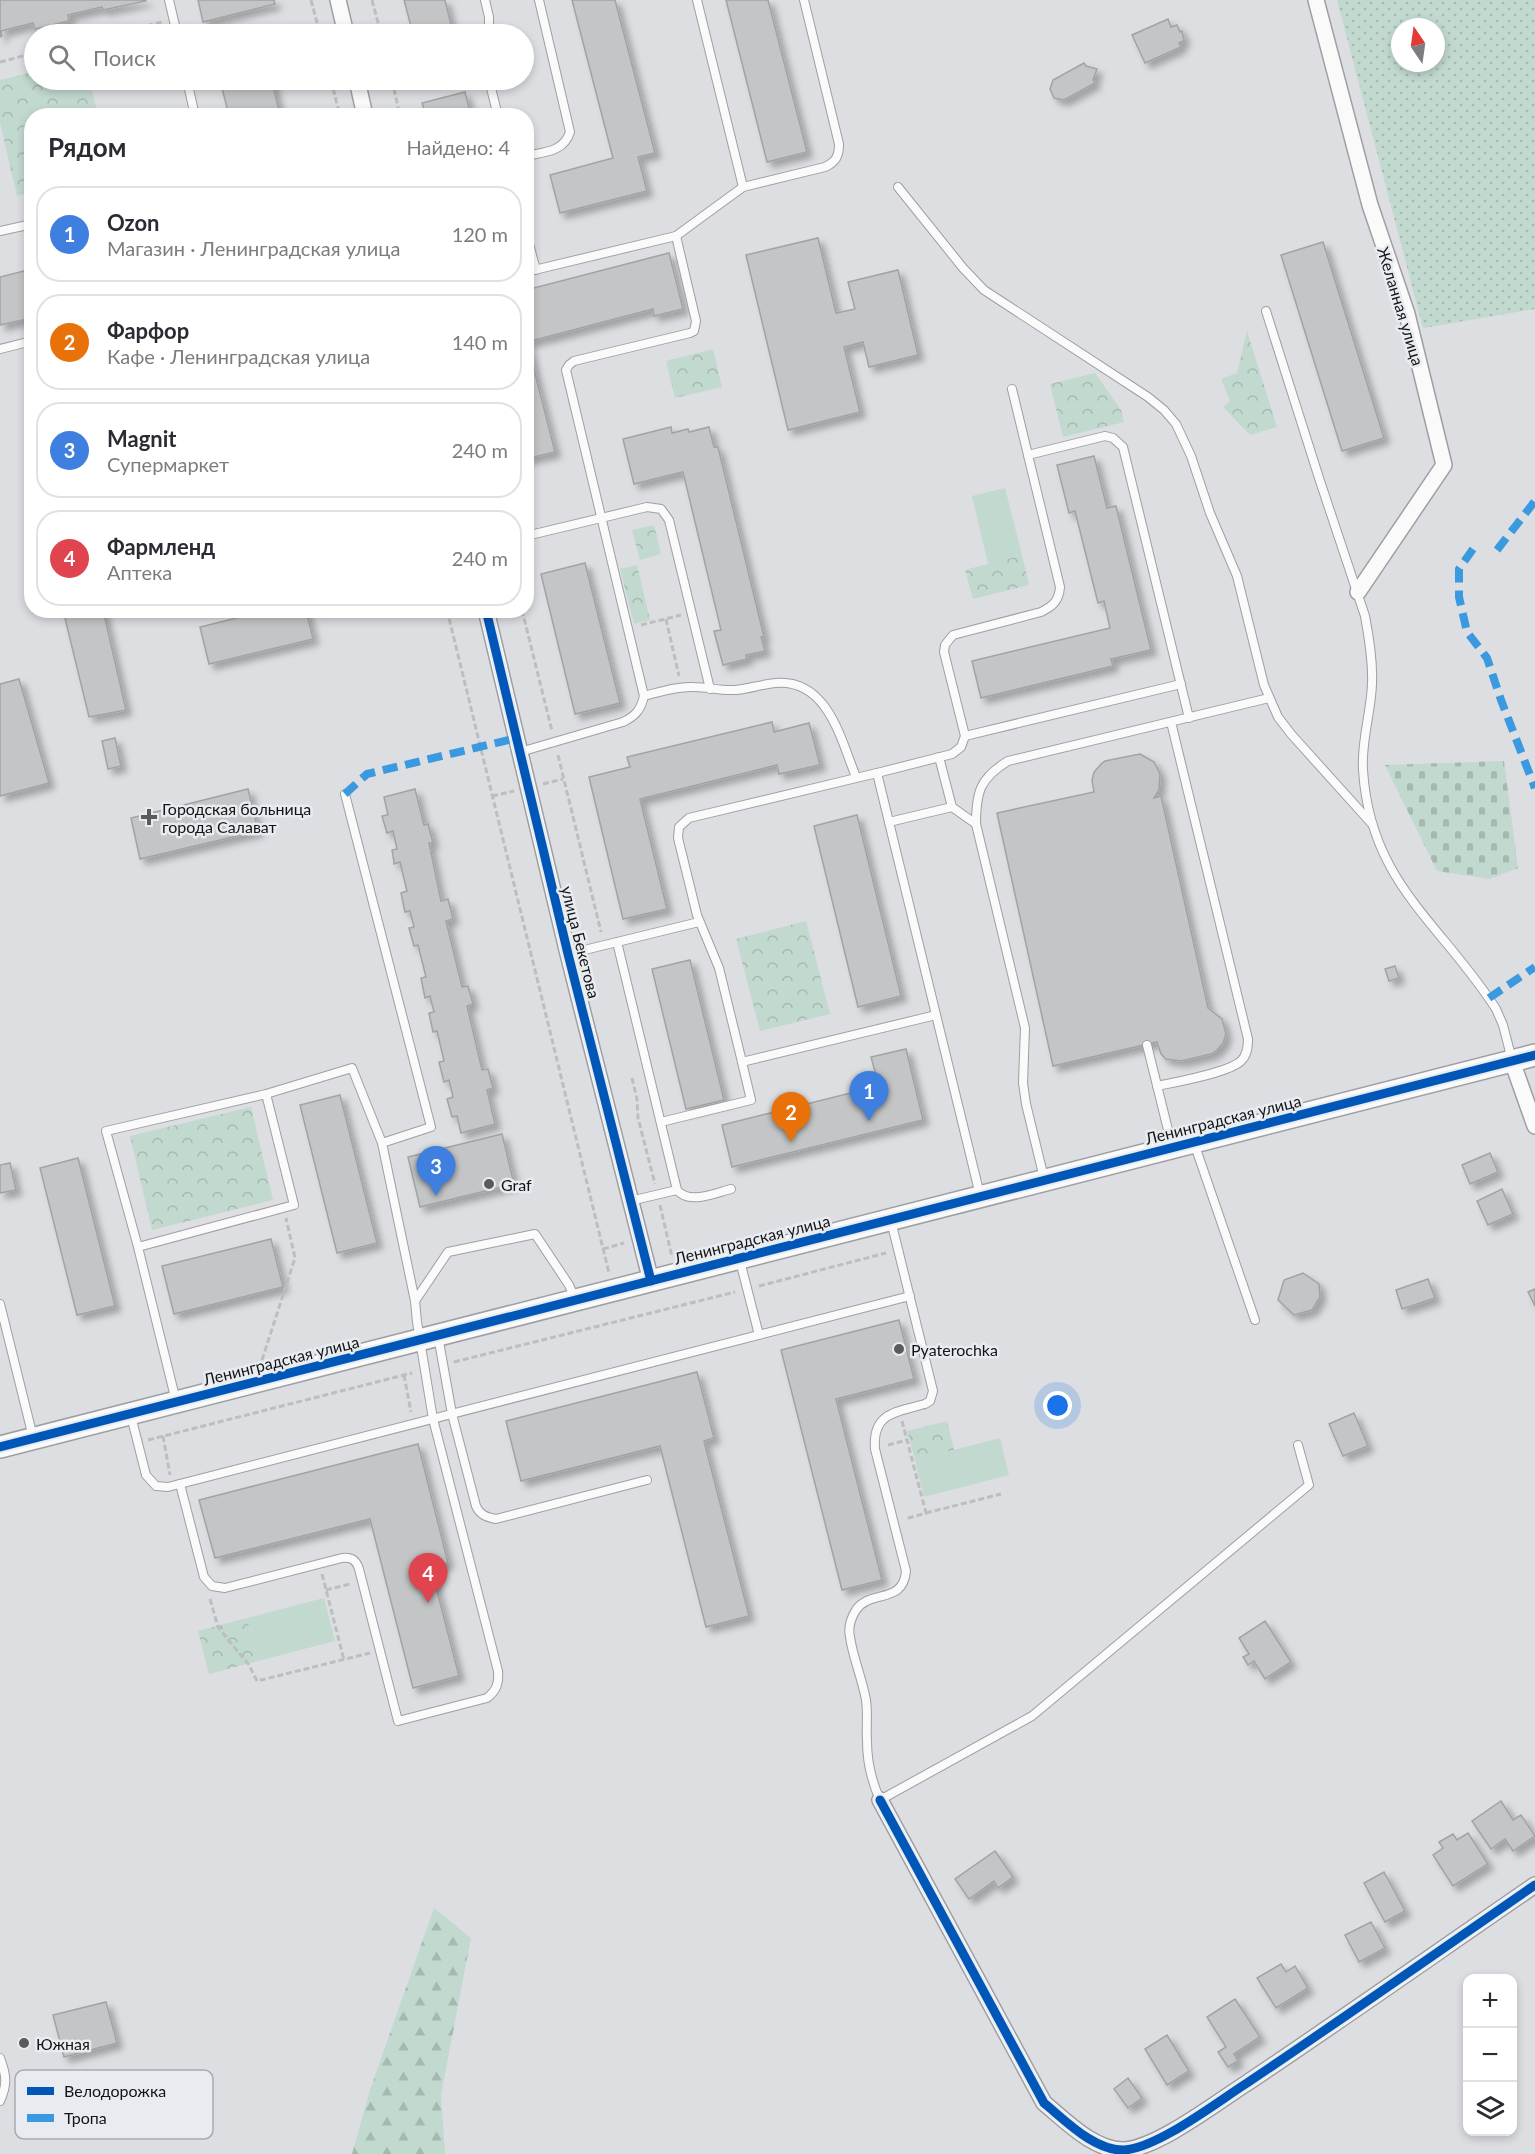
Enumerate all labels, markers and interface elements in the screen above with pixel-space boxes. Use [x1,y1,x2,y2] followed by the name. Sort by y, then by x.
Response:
[1391,18,1445,72] north arrow
[24,24,534,90] search box
[45,41,78,74] icon: search
[93,44,156,71] text: Поиск
[48,131,126,163] text: Рядом
[407,135,510,159] text: Найдено: 4
[107,209,160,236] text: Ozon
[64,222,75,246] text: 1
[452,222,508,246] text: 120 m
[107,236,400,260] text: Магазин · Ленинградская улица
[1374,244,1428,368] street label: Желанная улица
[107,317,189,344] text: Фарфор
[64,330,75,354] text: 2
[452,330,508,354] text: 140 m
[107,344,370,368] text: Кафе · Ленинградская улица
[107,425,176,452] text: Magnit
[64,438,75,462] text: 3
[452,438,508,462] text: 240 m
[107,452,229,476] text: Супермаркет
[107,533,215,560] text: Фармленд
[64,546,75,570] text: 4
[452,546,508,570] text: 240 m
[107,560,172,584] text: Аптека
[162,799,311,836] place label: Городская больница города Салават
[140,808,158,826] marker: Городская больница города Салават
[558,884,604,1000] street label: улица Бекетова
[850,1072,888,1121] pin: 1
[1142,1090,1303,1148] street label: Ленинградская улица
[772,1092,810,1142] pin: 2
[416,1146,456,1196] pin: 3
[501,1175,532,1194] place label: Graf
[482,1177,496,1191] marker: Graf
[671,1210,832,1268] street label: Ленинградская улица
[200,1331,361,1389] street label: Ленинградская улица
[911,1340,998,1359] place label: Pyaterochka
[892,1342,906,1356] marker: Pyaterochka
[1043,1391,1072,1420] your location
[408,1554,448,1603] pin: 4
[1463,1974,1517,2136] map controls
[1463,1974,1517,2028] button: +
[1463,2028,1517,2082] button: −
[36,2034,90,2053] place label: Южная
[17,2036,31,2050] marker: Южная
[15,2070,213,2139] legend
[64,2081,166,2100] text: Велодорожка
[1463,2082,1517,2136] button: layers
[64,2108,107,2127] text: Тропа

